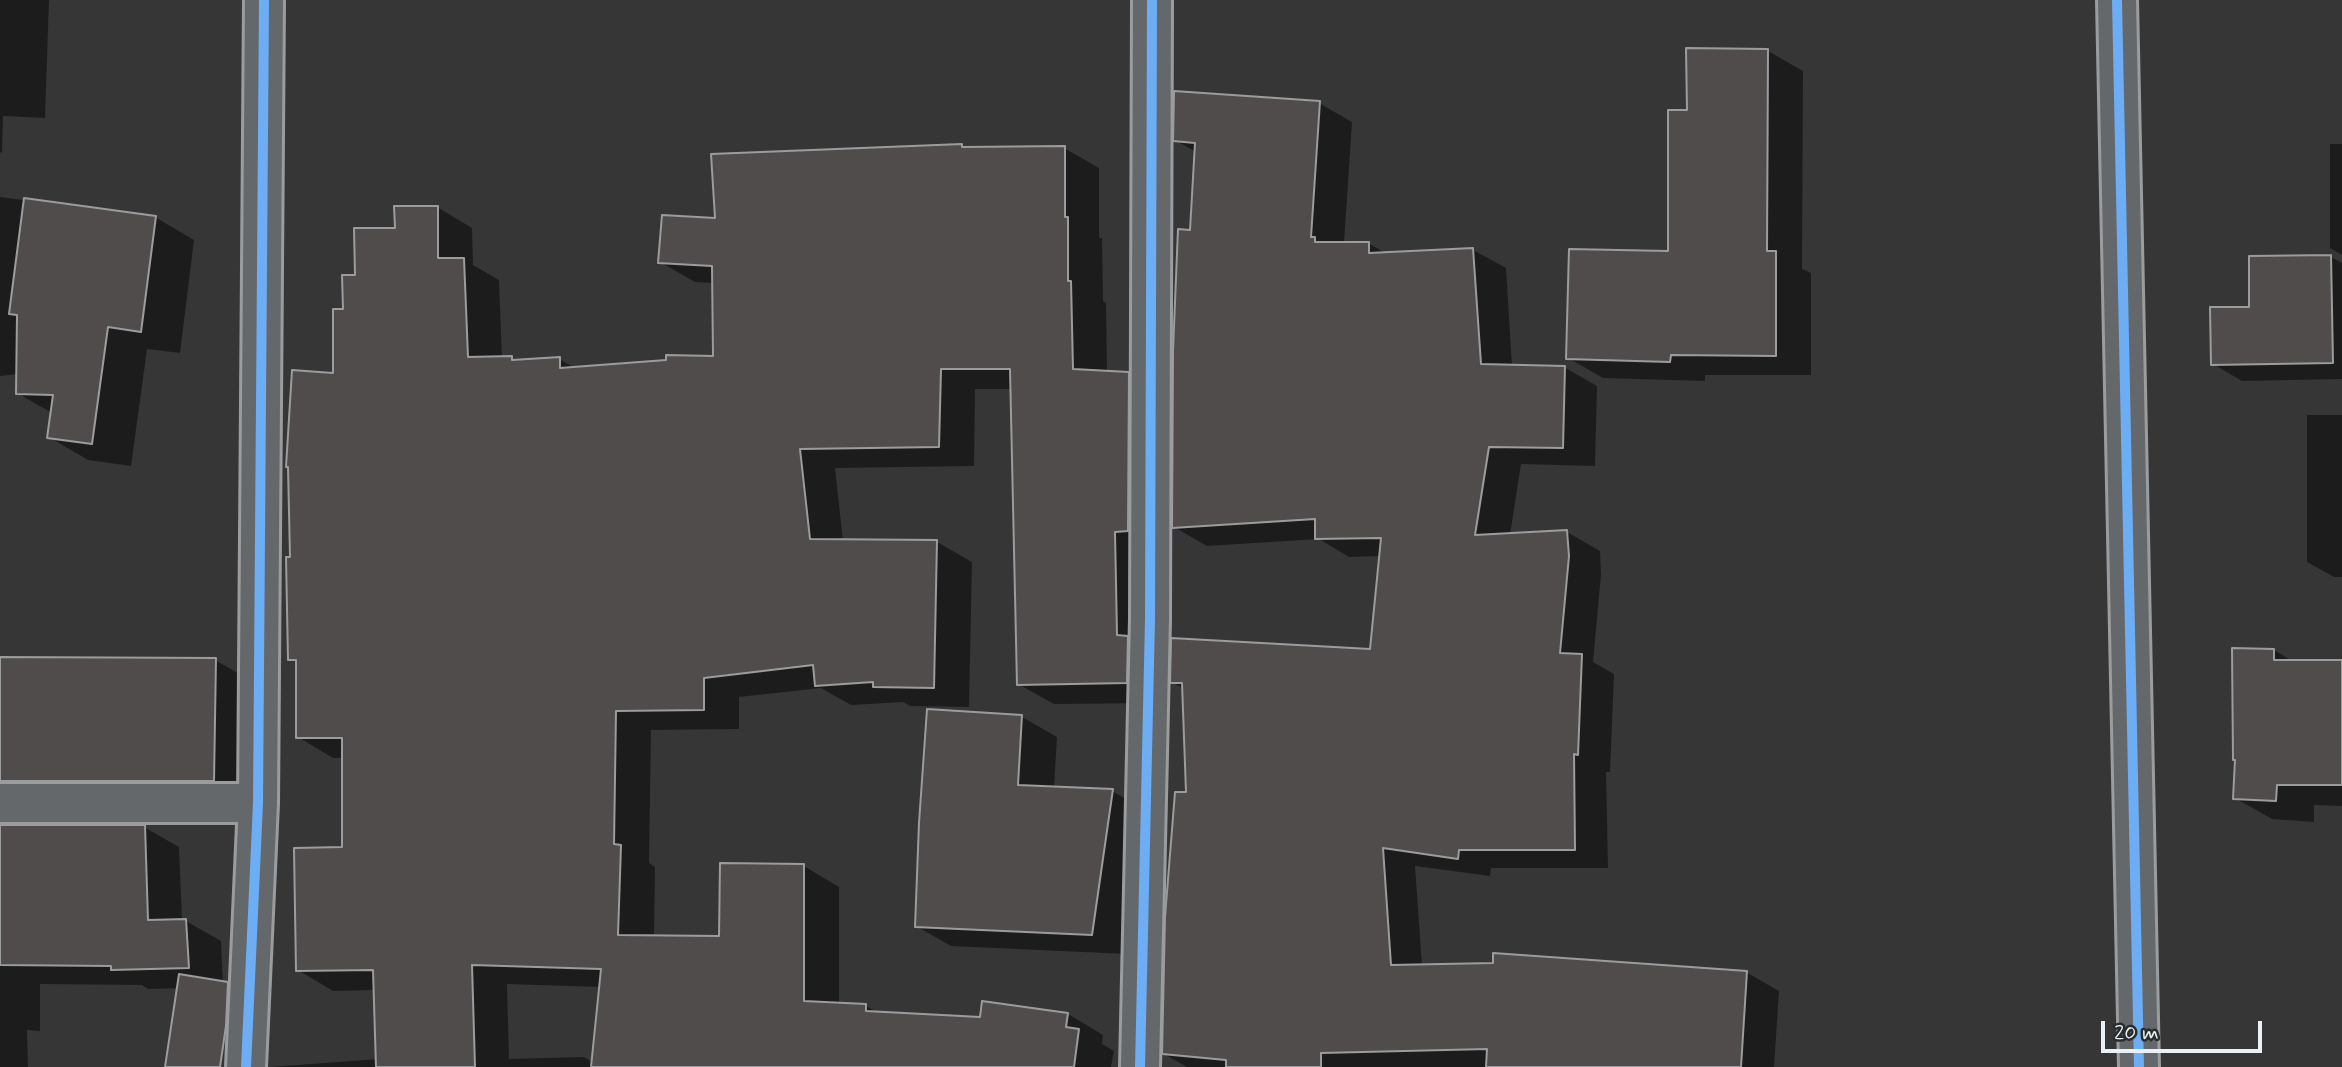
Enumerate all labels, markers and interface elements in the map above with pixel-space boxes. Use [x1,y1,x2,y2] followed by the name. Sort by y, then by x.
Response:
[2104,1007,2265,1052] scale bar
[2114,1019,2159,1047] text: 20 m

